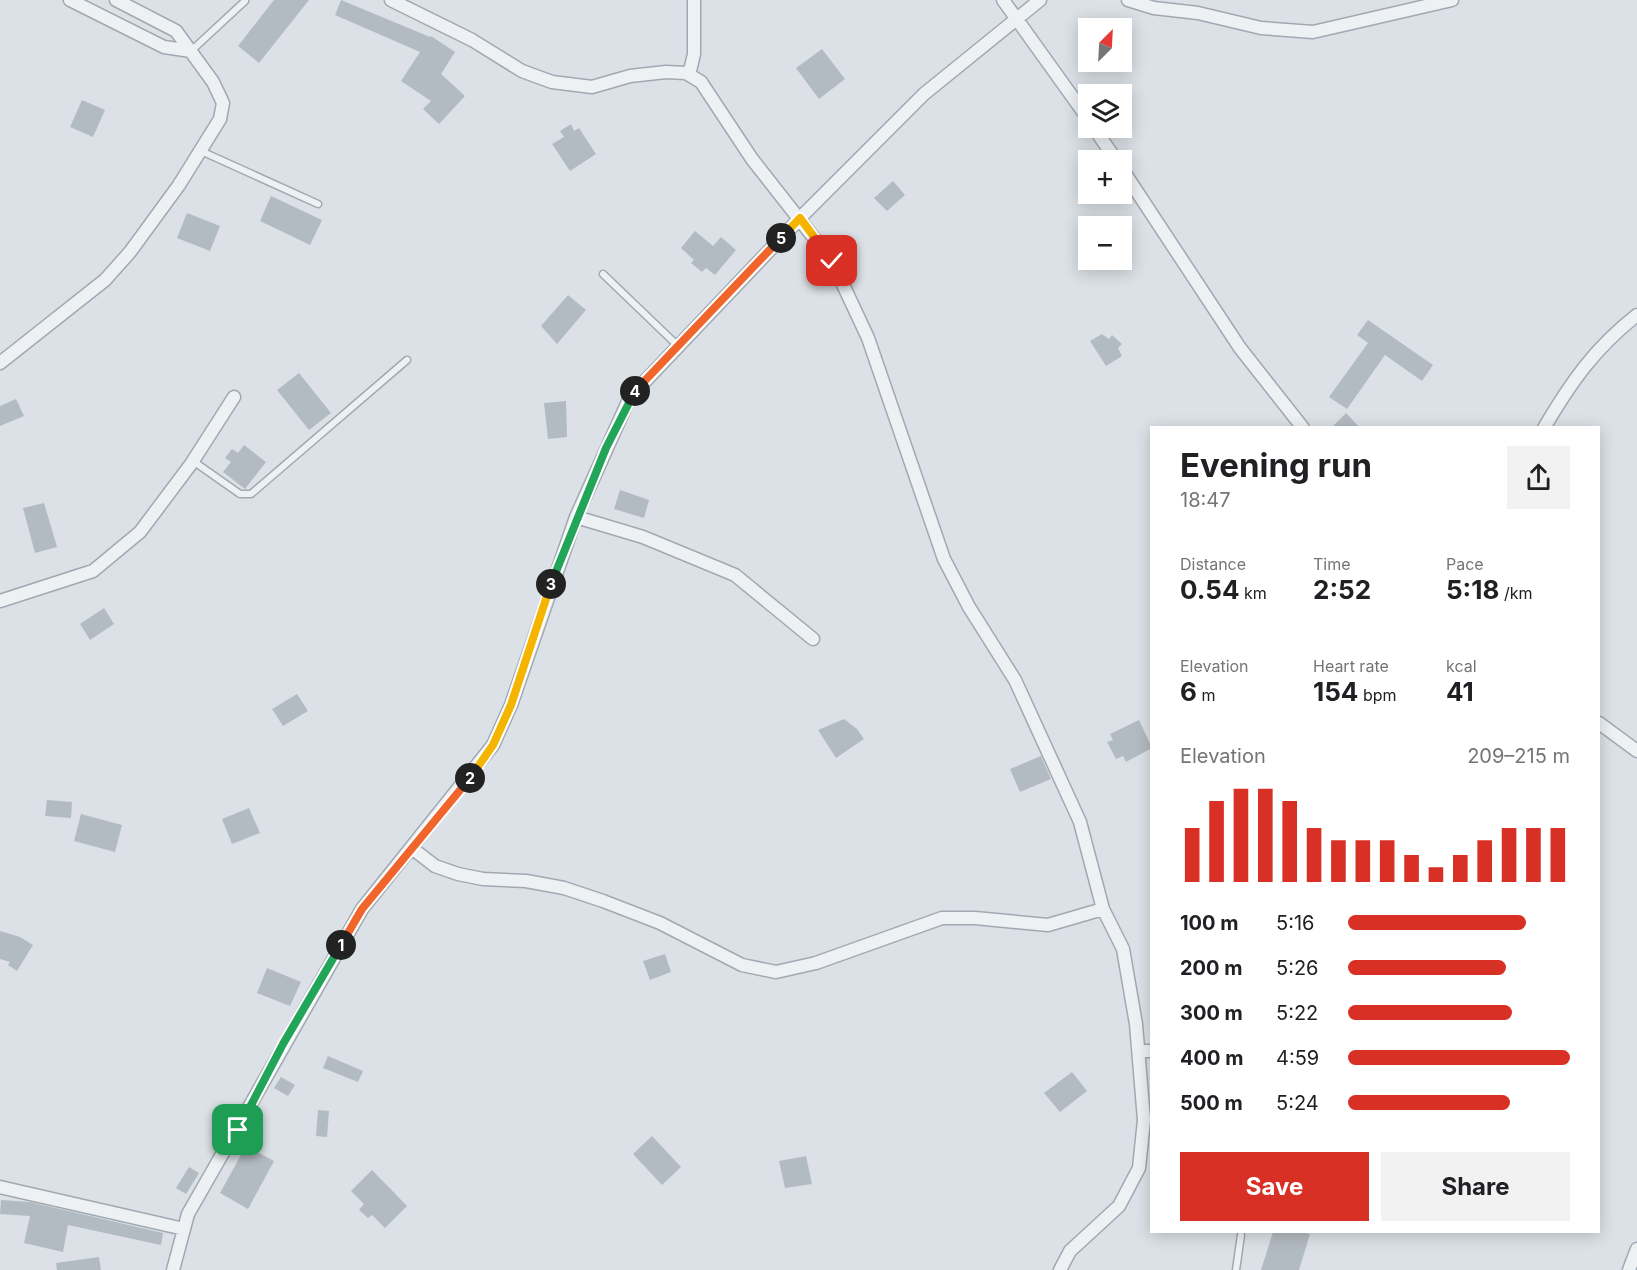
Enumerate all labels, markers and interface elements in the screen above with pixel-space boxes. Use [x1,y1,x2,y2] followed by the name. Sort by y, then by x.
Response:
[1078,18,1132,72] north arrow
[1078,18,1132,270] map controls
[1078,84,1132,138] button: layers
[1078,150,1132,204] button: +
[1078,216,1132,270] button: −
[766,223,796,253] pin: 5
[776,228,786,248] text: 5
[806,235,857,286] pin
[815,244,848,277] icon: check
[620,376,650,406] pin: 4
[630,381,640,401] text: 4
[1180,445,1372,485] text: Evening run
[1507,446,1570,509] button: share
[1180,488,1231,512] text: 18:47
[1180,554,1246,574] text: Distance
[1313,554,1351,574] text: Time
[1446,554,1484,574] text: Pace
[536,569,566,599] pin: 3
[546,574,556,594] text: 3
[1180,574,1240,605] text: 0.54
[1313,574,1371,605] text: 2:52
[1446,574,1499,605] text: 5:18
[1240,583,1267,603] text: km
[1499,583,1533,603] text: /km
[1180,656,1249,676] text: Elevation
[1313,656,1389,676] text: Heart rate
[1446,656,1477,676] text: kcal
[1180,676,1197,707] text: 6
[1313,676,1358,707] text: 154
[1446,676,1474,707] text: 41
[1197,685,1215,705] text: m
[1358,685,1397,705] text: bpm
[1180,744,1266,768] text: Elevation
[1467,744,1570,768] text: 209–215 m
[455,763,485,793] pin: 2
[465,768,475,788] text: 2
[1180,911,1239,935] text: 100 m
[1276,911,1314,935] text: 5:16
[326,930,356,960] pin: 1
[338,935,344,955] text: 1
[1180,956,1243,980] text: 200 m
[1276,956,1319,980] text: 5:26
[1180,1001,1243,1025] text: 300 m
[1276,1001,1318,1025] text: 5:22
[1180,1046,1244,1070] text: 400 m
[1276,1046,1319,1070] text: 4:59
[1180,1091,1243,1115] text: 500 m
[1276,1091,1319,1115] text: 5:24
[212,1104,263,1155] pin
[221,1113,254,1146] icon: arrive
[1180,1152,1369,1221] button: Save
[1381,1152,1570,1221] button: Share

